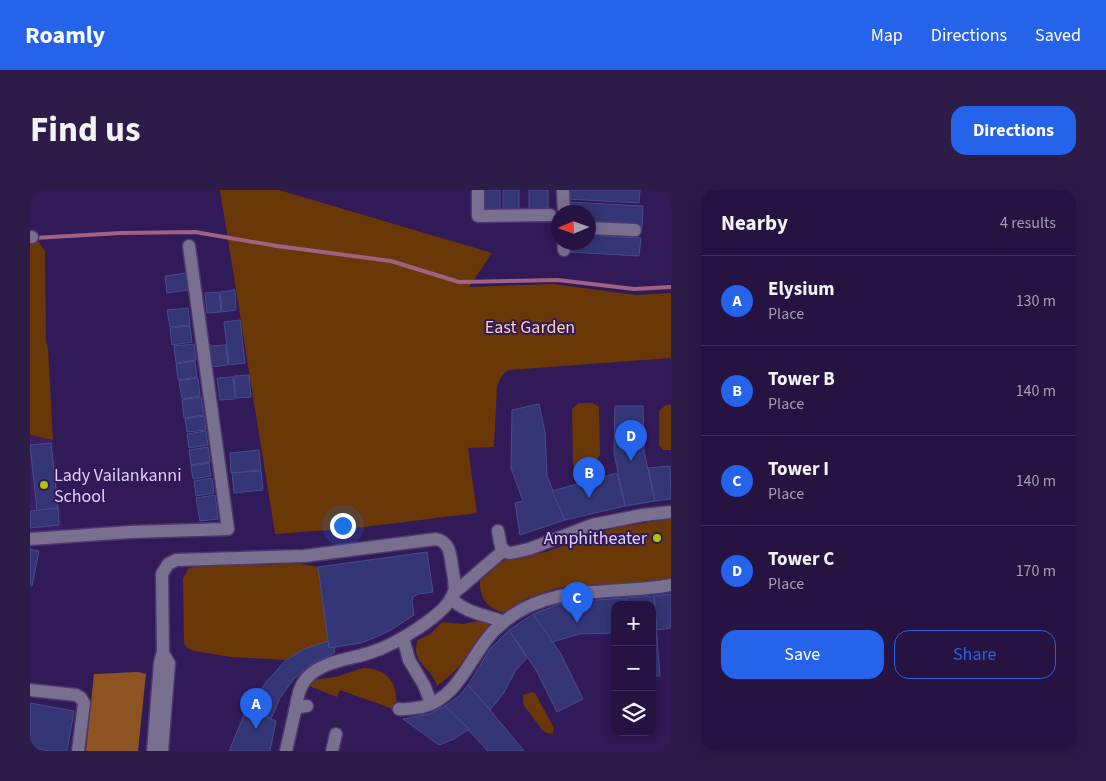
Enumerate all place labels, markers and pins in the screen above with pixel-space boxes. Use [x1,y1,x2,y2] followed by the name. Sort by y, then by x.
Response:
[615,420,647,461] pin: D
[573,457,605,498] pin: B
[54,463,182,509] place label: Lady Vailankanni School
[38,479,50,491] marker: Lady Vailankanni School
[544,526,648,551] place label: Amphitheater
[651,532,663,544] marker: Amphitheater
[561,582,593,623] pin: C
[240,688,272,729] pin: A

